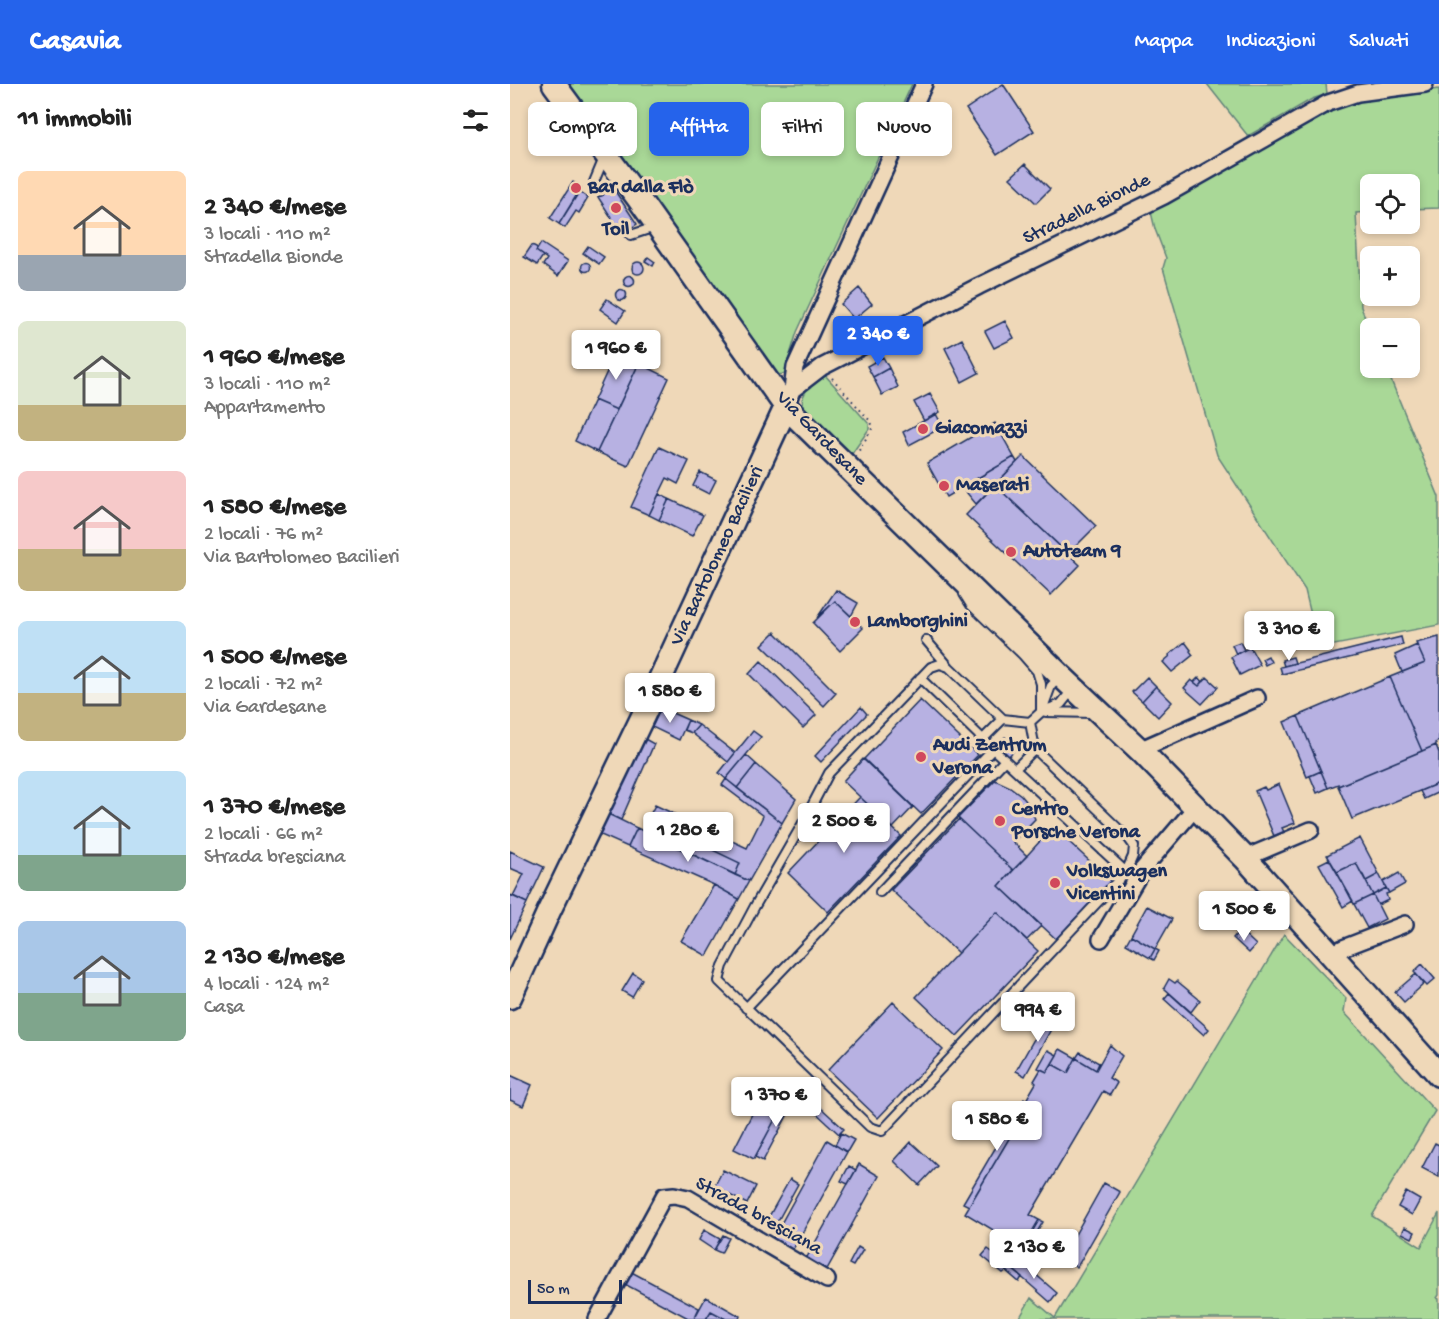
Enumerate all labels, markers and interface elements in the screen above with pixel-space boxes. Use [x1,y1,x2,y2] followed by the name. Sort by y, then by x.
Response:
[30,26,121,59] text: Casavia
[1134,30,1193,55] text: Mappa
[1226,30,1316,55] text: Indicazioni
[1349,30,1409,55] text: Salvati
[528,102,637,156] chip: Compra
[649,102,749,156] chip: Affitta
[761,102,844,156] chip: Filtri
[856,102,952,156] chip: Nuovo
[459,104,492,137] icon: filters
[18,105,132,136] text: 11 immobili
[1020,169,1155,251] street label: Stradella Bionde
[1360,174,1420,378] map controls
[1360,174,1420,234] button: locate
[587,177,694,200] place label: Bar dalla Flò
[569,181,583,195] marker: Bar dalla Flò
[204,193,346,224] text: 2 340 €/mese
[66,195,138,267] icon: home
[609,201,623,215] marker: Toil
[601,219,630,242] place label: Toil
[204,224,331,247] text: 3 locali · 110 m²
[1360,246,1420,306] button: +
[204,247,343,270] text: Stradella Bionde
[823,316,933,367] pin: 2 340 €
[1360,318,1420,378] button: −
[847,324,909,347] text: 2 340 €
[561,330,671,381] pin: 1 960 €
[586,338,646,361] text: 1 960 €
[204,343,344,374] text: 1 960 €/mese
[66,345,138,417] icon: home
[204,374,331,397] text: 3 locali · 110 m²
[770,386,872,492] street label: Via Gardesane
[204,397,326,420] text: Appartamento
[935,418,1028,441] place label: Giacomazzi
[916,422,930,436] marker: Giacomazzi
[666,462,770,650] street label: Via Bartolomeo Bacilieri
[956,475,1029,498] place label: Maserati
[937,479,951,493] marker: Maserati
[204,493,346,524] text: 1 580 €/mese
[66,495,138,567] icon: home
[204,524,323,547] text: 2 locali · 76 m²
[1022,541,1121,564] place label: Autoteam 9
[1004,545,1018,559] marker: Autoteam 9
[204,547,400,570] text: Via Bartolomeo Bacilieri
[867,611,968,634] place label: Lamborghini
[1234,611,1344,662] pin: 3 310 €
[848,615,862,629] marker: Lamborghini
[1258,619,1320,642] text: 3 310 €
[204,643,347,674] text: 1 500 €/mese
[66,645,138,717] icon: home
[615,673,725,724] pin: 1 580 €
[204,674,323,697] text: 2 locali · 72 m²
[639,681,701,704] text: 1 580 €
[204,697,326,720] text: Via Gardesane
[932,735,1047,781] place label: Audi Zentrum Verona
[914,750,928,764] marker: Audi Zentrum Verona
[204,793,345,824] text: 1 370 €/mese
[66,795,138,867] icon: home
[1011,799,1141,845] place label: Centro Porsche Verona
[789,803,899,854] pin: 2 500 €
[812,811,876,834] text: 2 500 €
[633,812,743,863] pin: 1 280 €
[993,814,1007,828] marker: Centro Porsche Verona
[657,820,719,843] text: 1 280 €
[204,824,323,847] text: 2 locali · 66 m²
[204,847,345,870] text: Strada bresciana
[1066,861,1167,907] place label: Volkswagen Vicentini
[1048,876,1062,890] marker: Volkswagen Vicentini
[1189,891,1299,942] pin: 1 500 €
[1213,899,1275,922] text: 1 500 €
[204,943,344,974] text: 2 130 €/mese
[66,945,138,1017] icon: home
[204,974,330,997] text: 4 locali · 124 m²
[996,992,1080,1043] pin: 994 €
[204,997,244,1020] text: Casa
[1015,1000,1061,1023] text: 994 €
[721,1077,831,1128] pin: 1 370 €
[745,1085,807,1108] text: 1 370 €
[942,1101,1052,1152] pin: 1 580 €
[966,1109,1028,1132] text: 1 580 €
[691,1173,826,1262] street label: Strada bresciana
[979,1229,1089,1280] pin: 2 130 €
[1004,1237,1065,1260] text: 2 130 €
[528,1277,622,1304] scale bar
[537,1281,570,1300] text: 50 m

